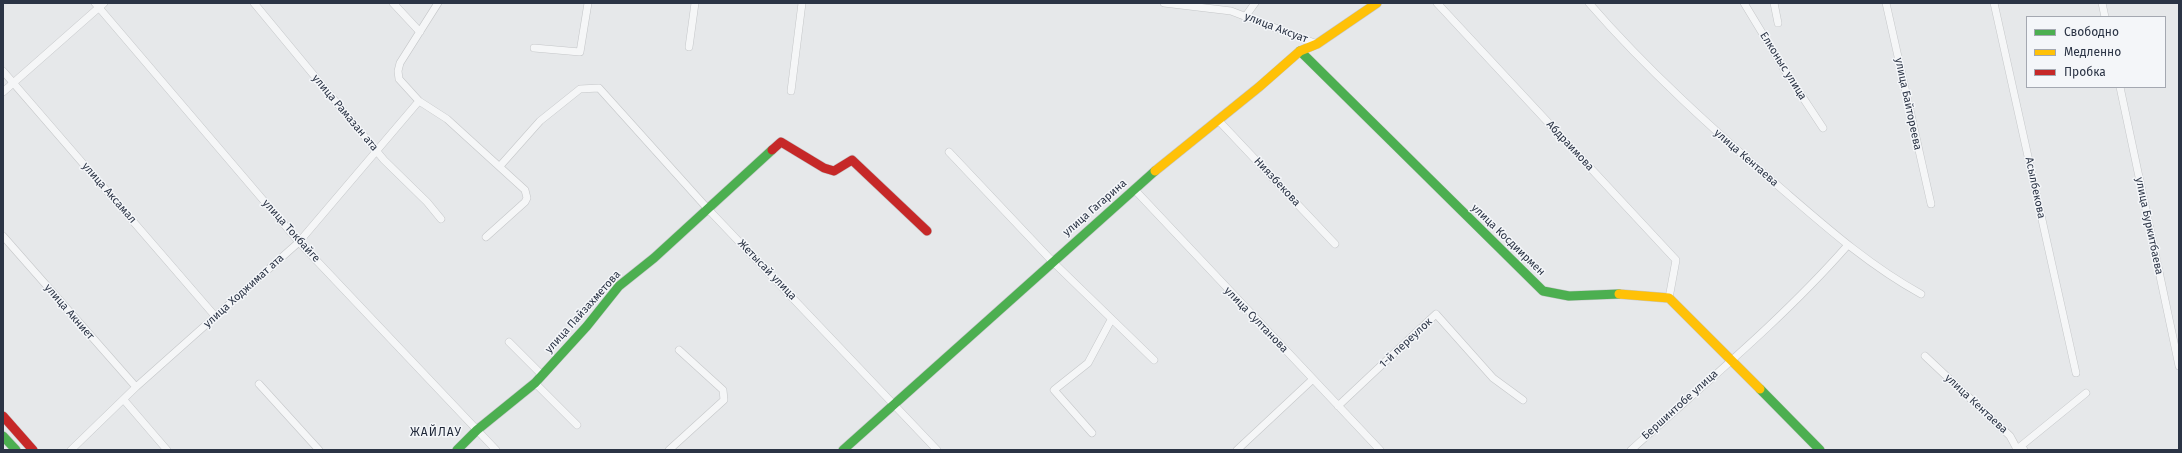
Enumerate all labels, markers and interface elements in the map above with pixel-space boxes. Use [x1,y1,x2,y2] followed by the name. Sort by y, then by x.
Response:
[1243,10,1309,46] street label: улица Аксуат
[2026,16,2166,88] legend
[2064,25,2119,39] text: Свободно
[1757,30,1809,102] street label: Елконыс улица
[2064,45,2121,59] text: Медленно
[1892,57,1924,151] street label: улица Байтореева
[2064,65,2106,79] text: Пробка
[309,72,381,154] street label: улица Рамазан ата
[1543,118,1597,174] street label: Абдраимова
[1711,126,1781,190] street label: улица Кентаева
[1251,155,1303,209] street label: Ниязбекова
[2022,156,2048,220] street label: Асылбекова
[79,160,139,226] street label: улица Аксамал
[2132,176,2166,276] street label: улица Буркитбаева
[1061,177,1129,239] street label: улица Гагарина
[259,197,323,265] street label: улица Токбайге
[1468,201,1548,279] street label: улица Косдиирмен
[735,237,799,303] street label: Жетысай улица
[201,251,287,331] street label: улица Ходжимат ата
[542,268,624,356] street label: улица Пайзахметова
[41,281,97,343] street label: улица Акниет
[1221,284,1291,356] street label: улица Султанова
[1377,315,1435,371] street label: 1-й переулок
[1639,367,1721,443] street label: Бершинтобе улица
[1942,372,2010,436] street label: улица Кентаева
[410,426,462,440] district label: ЖАЙЛАУ

